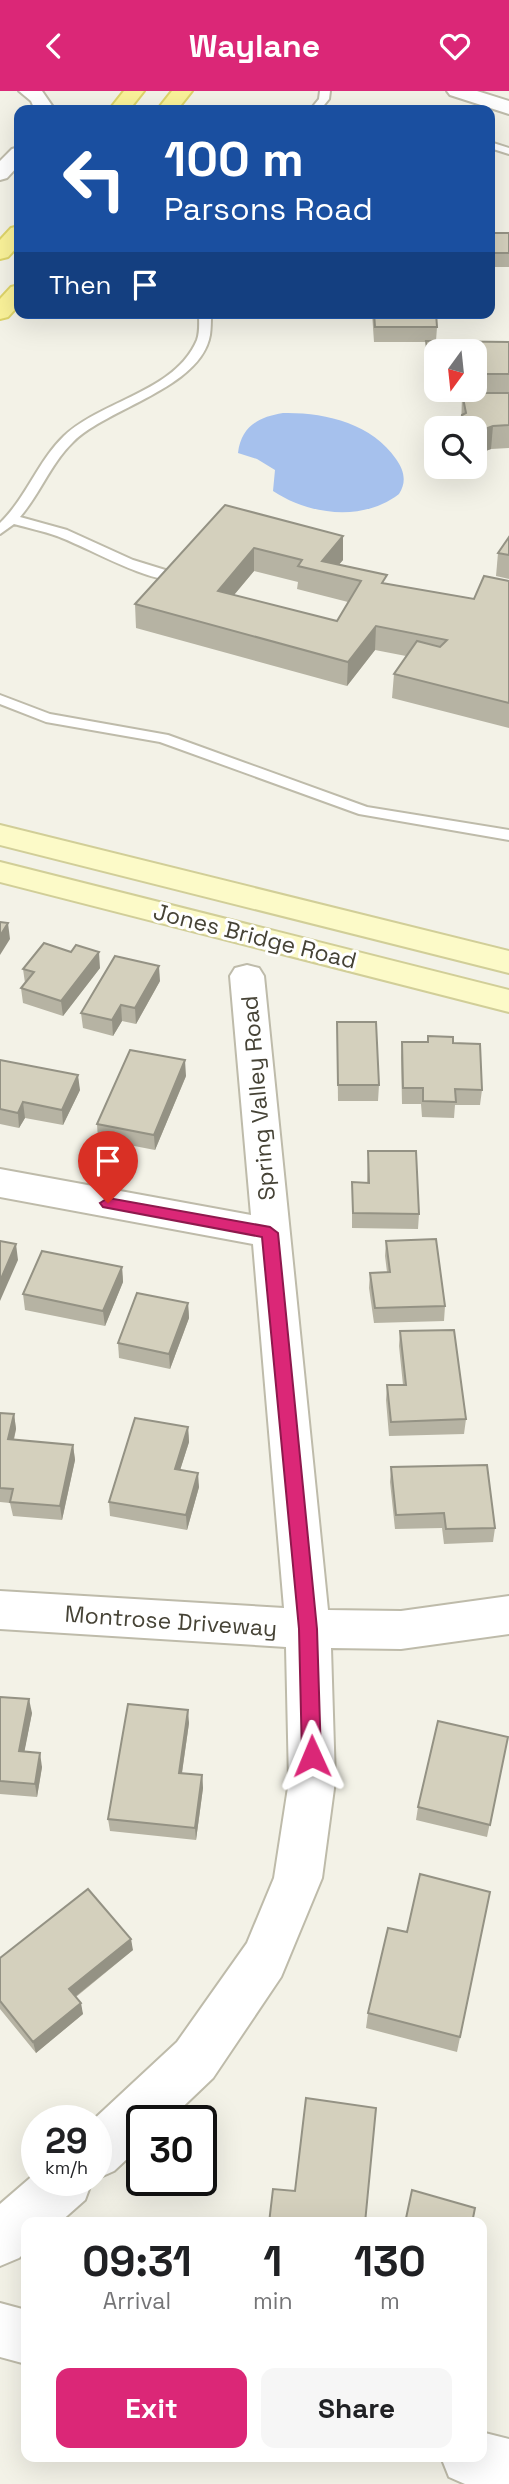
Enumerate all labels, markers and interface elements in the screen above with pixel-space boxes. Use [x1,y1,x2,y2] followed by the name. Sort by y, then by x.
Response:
[189,26,320,66] text: Waylane
[35,27,73,65] icon: back
[436,27,474,65] icon: heart
[164,128,304,190] text: 100 m
[49,133,140,224] icon: left
[164,189,373,229] text: Parsons Road
[126,266,164,304] icon: arrive
[49,268,112,302] text: Then
[424,339,486,403] north arrow
[424,339,487,479] map controls
[424,416,487,479] button: search
[150,896,360,976] street label: Jones Bridge Road
[234,994,282,1202] street label: Spring Valley Road
[78,1131,138,1203] pin
[89,1142,127,1180] icon: arrive
[64,1599,278,1643] street label: Montrose Driveway
[275,1719,349,1793] position arrow
[126,2105,217,2196] speed limit sign: 30
[45,2119,88,2163] text: 29
[45,2156,88,2179] text: km/h
[82,2235,192,2288] text: 09:31
[263,2235,282,2288] text: 1
[354,2235,426,2288] text: 130
[103,2286,171,2316] text: Arrival
[253,2286,293,2316] text: min
[380,2286,400,2316] text: m
[56,2368,247,2448] button: Exit
[261,2368,452,2448] button: Share

